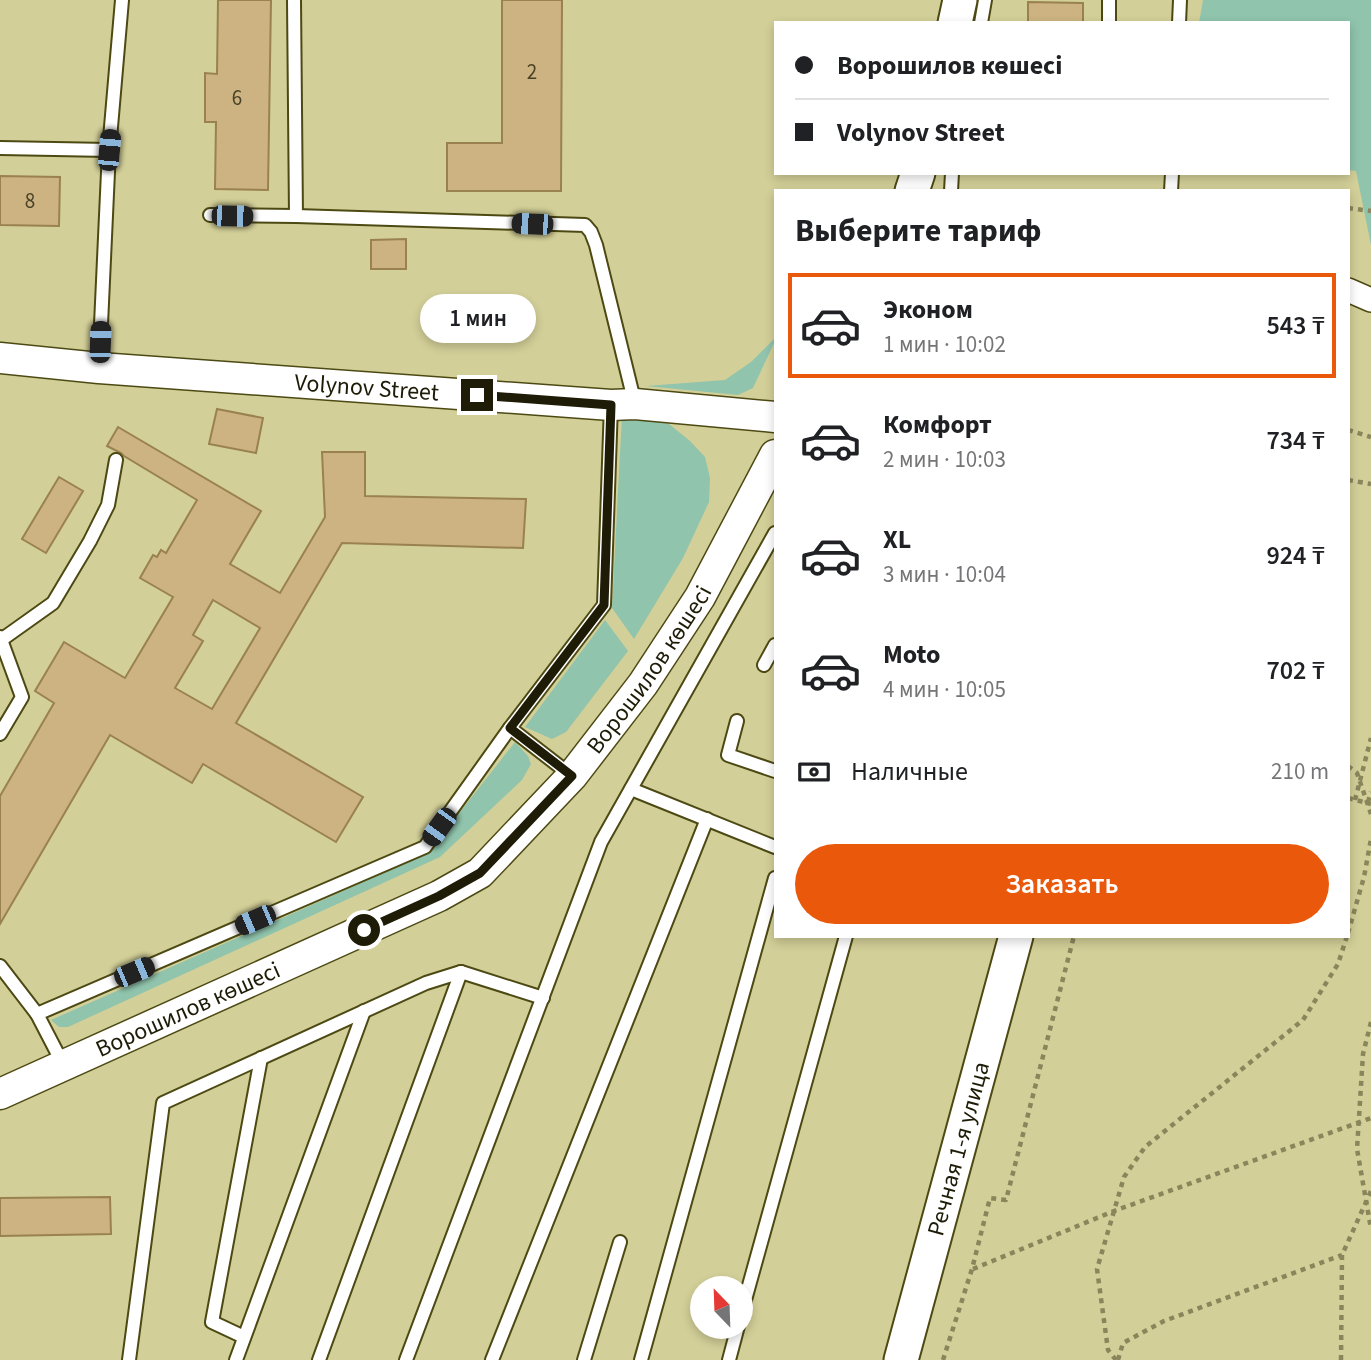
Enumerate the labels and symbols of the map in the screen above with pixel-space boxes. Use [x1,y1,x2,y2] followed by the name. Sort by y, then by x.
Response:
[527,57,537,87] house number: 2
[232,83,242,113] house number: 6
[97,128,122,172] car
[25,186,35,216] house number: 8
[211,205,254,227] car
[511,213,554,235] car
[419,294,535,342] callout: 1 мин
[89,321,112,363] car
[293,365,440,410] street label: Volynov Street
[461,379,493,411] route end
[578,579,721,761] street label: Ворошилов көшесі
[419,804,460,850] car
[232,902,279,938] car
[348,914,380,946] route start
[90,952,286,1066] street label: Ворошилов көшесі
[111,954,158,990] car
[918,1058,999,1240] street label: Речная 1-я улица
[690,1276,752,1339] north arrow

